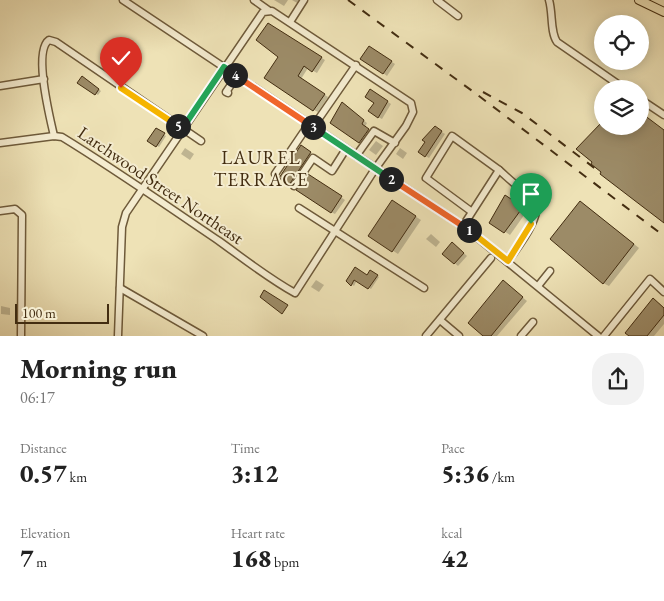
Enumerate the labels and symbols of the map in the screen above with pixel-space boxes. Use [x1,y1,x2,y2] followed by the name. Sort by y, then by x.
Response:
[100,37,142,88] pin
[222,62,248,88] pin: 4
[166,114,190,138] pin: 5
[300,114,326,140] pin: 3
[74,121,249,249] street label: Larchwood Street Northeast
[213,145,309,192] district label: LAUREL TERRACE
[378,166,404,192] pin: 2
[510,173,552,224] pin
[456,218,482,242] pin: 1
[15,301,109,324] scale bar

